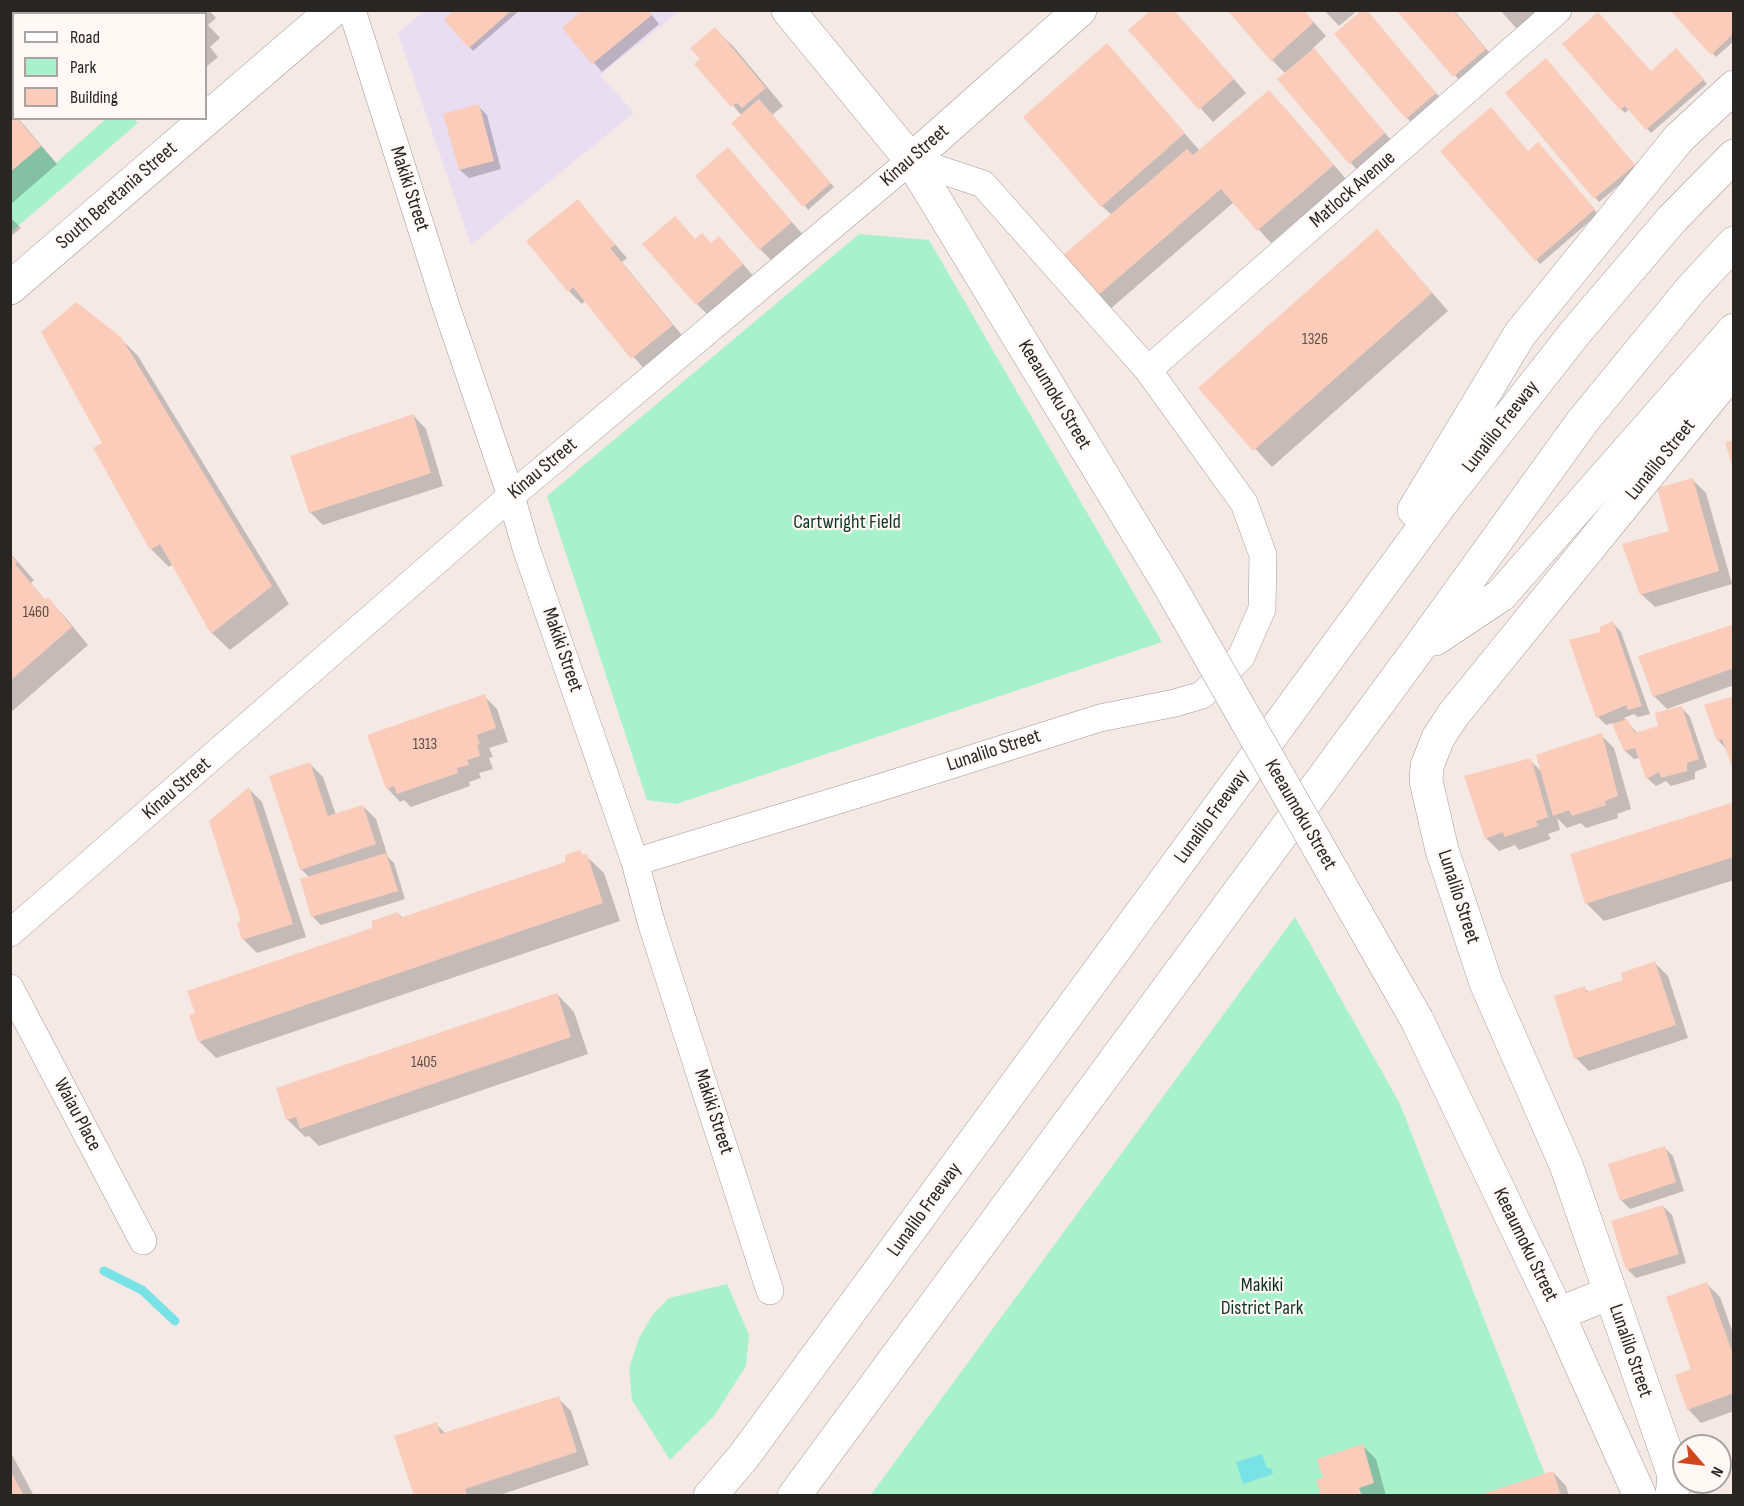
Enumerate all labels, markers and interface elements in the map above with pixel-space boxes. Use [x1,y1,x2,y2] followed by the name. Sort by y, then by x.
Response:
[12,12,207,120] legend
[70,27,100,48] text: Road
[70,57,96,78] text: Park
[70,87,118,108] text: Building
[876,120,954,192] street label: Kinau Street
[52,137,182,255] street label: South Beretania Street
[384,144,434,234] street label: Makiki Street
[1305,146,1401,234] street label: Matlock Avenue
[1302,330,1328,350] house number: 1326
[1012,336,1096,454] street label: Keeaumoku Street
[1458,376,1544,478] street label: Lunalilo Freeway
[1621,415,1701,505] street label: Lunalilo Street
[504,433,582,505] street label: Kinau Street
[793,511,901,535] park label: Cartwright Field
[23,603,49,623] house number: 1460
[536,605,588,695] street label: Makiki Street
[944,725,1044,777] street label: Lunalilo Street
[413,735,437,755] house number: 1313
[138,753,216,825] street label: Kinau Street
[1259,756,1341,874] street label: Keeaumoku Street
[1170,765,1254,869] street label: Lunalilo Freeway
[1432,847,1484,947] street label: Lunalilo Street
[411,1053,437,1073] house number: 1405
[688,1067,738,1157] street label: Makiki Street
[48,1075,106,1155] street label: Waiau Place
[883,1158,967,1262] street label: Lunalilo Freeway
[1487,1184,1563,1306] street label: Keeaumoku Street
[1221,1274,1303,1321] park label: Makiki District Park
[1603,1301,1657,1401] street label: Lunalilo Street
[1672,1434,1732,1494] north arrow
[1706,1464,1727,1480] text: N

